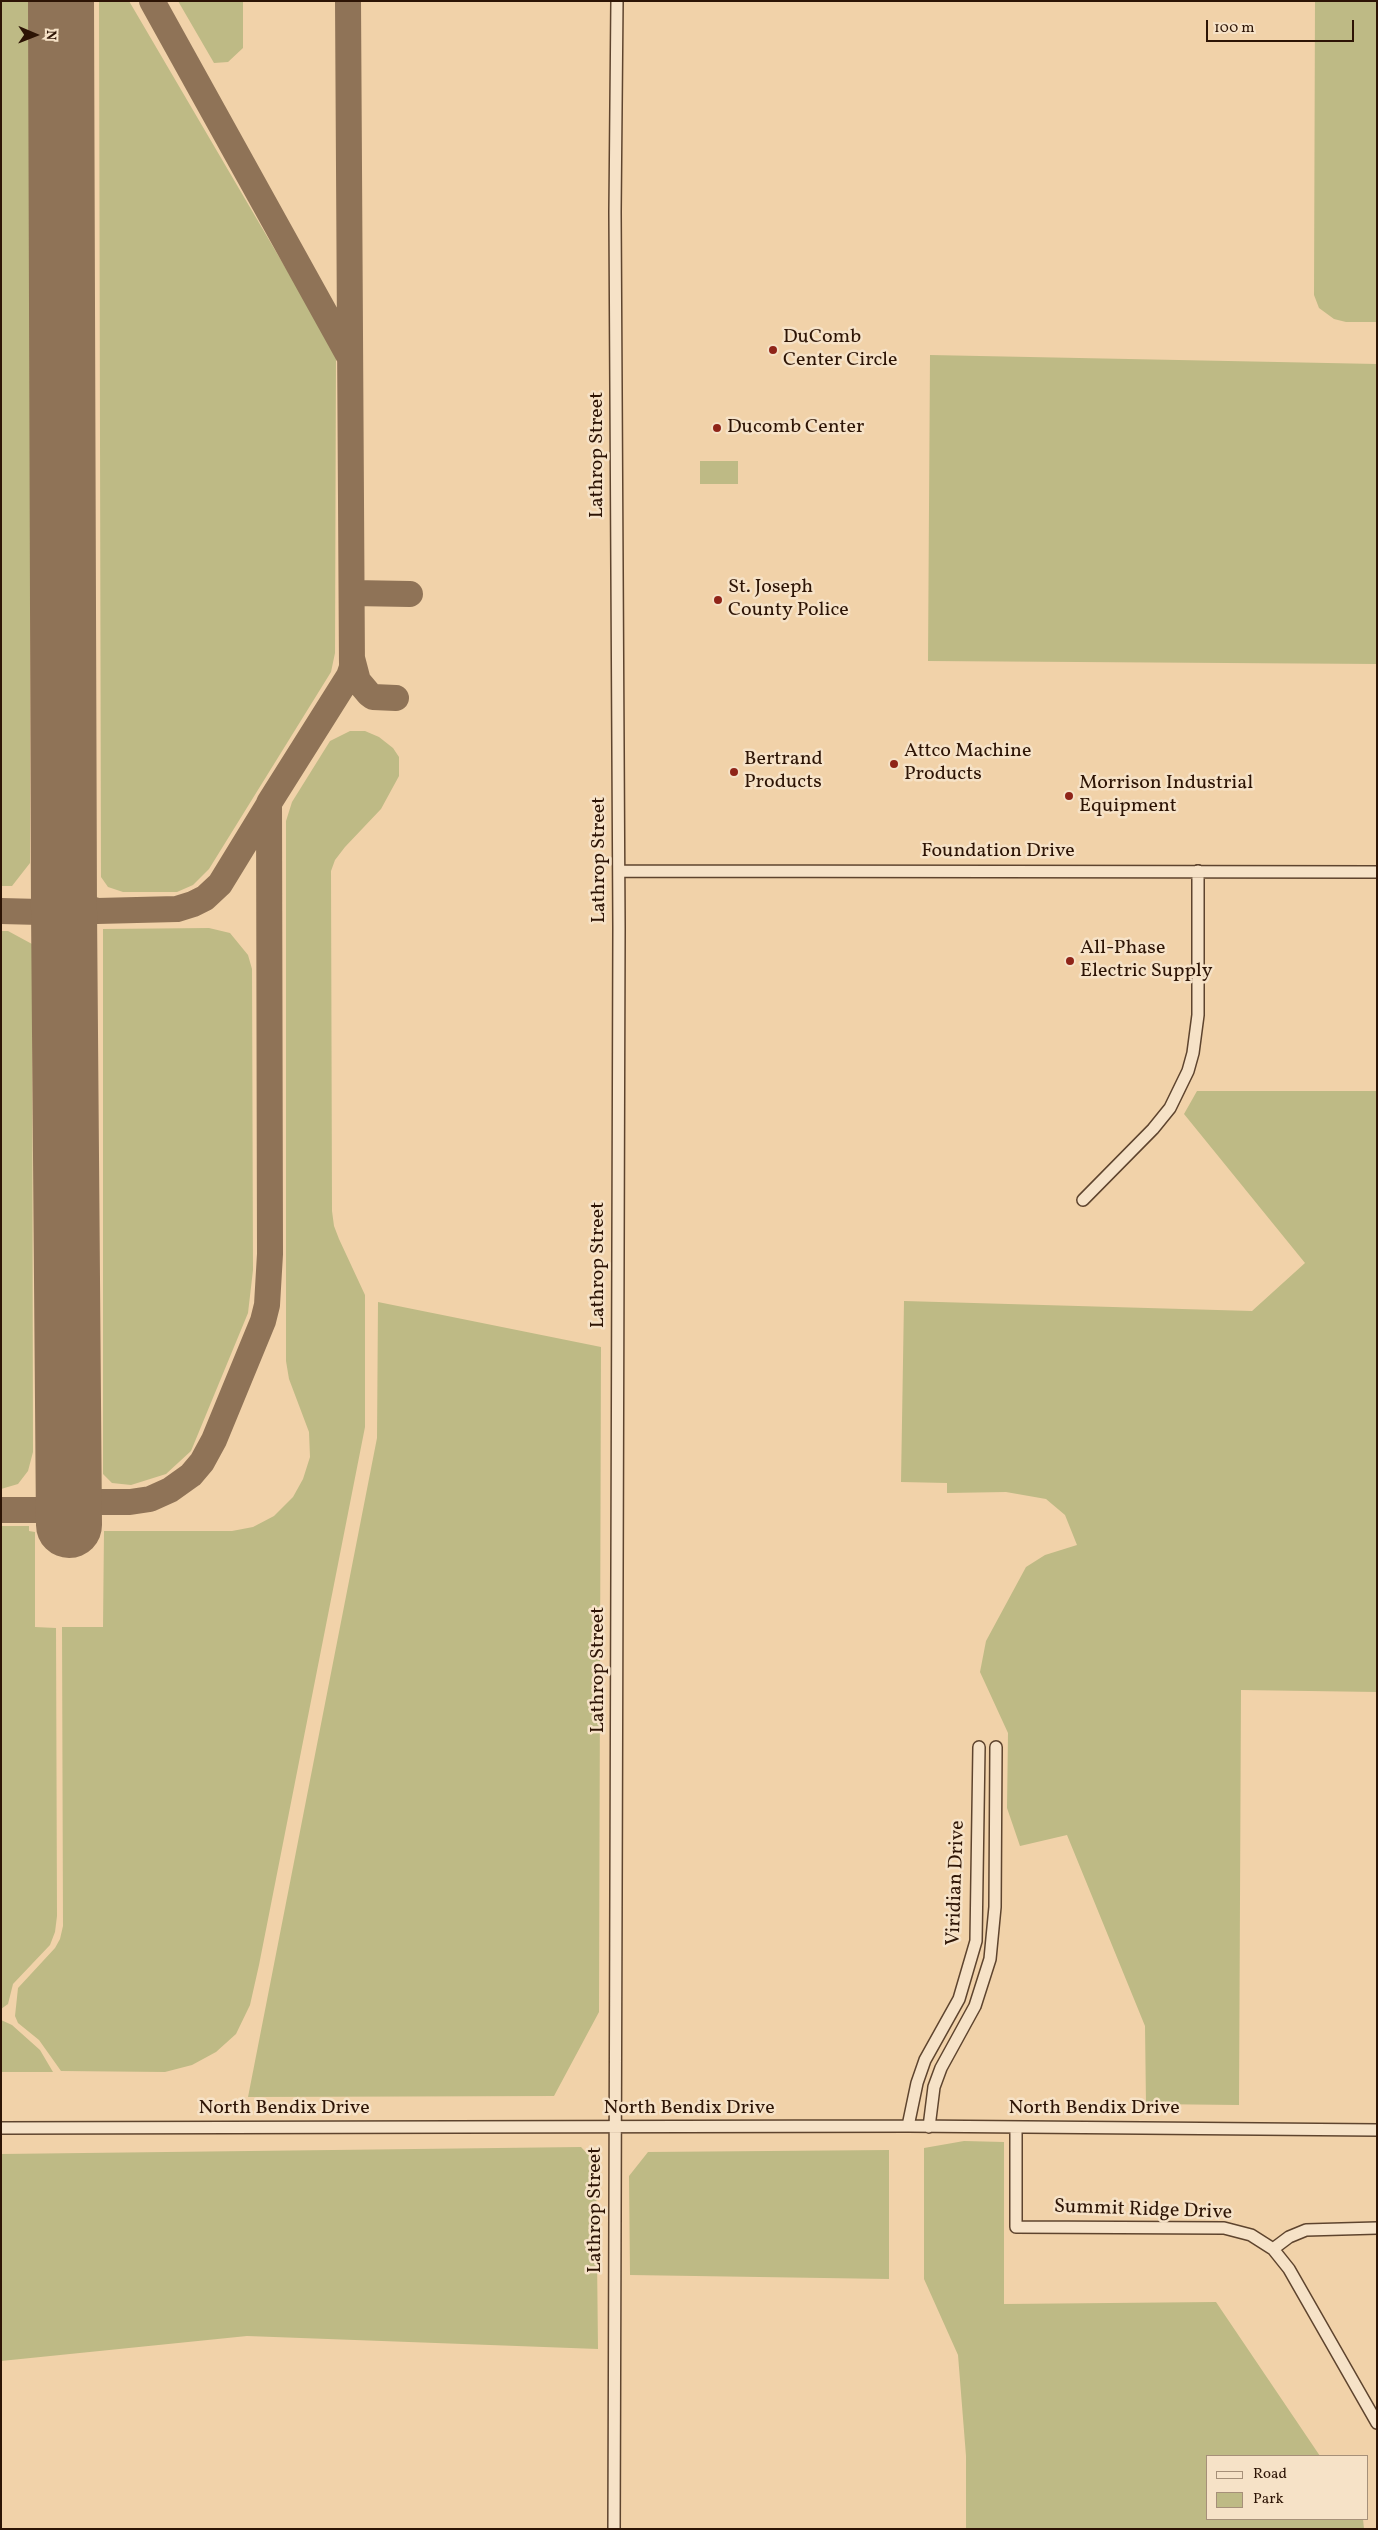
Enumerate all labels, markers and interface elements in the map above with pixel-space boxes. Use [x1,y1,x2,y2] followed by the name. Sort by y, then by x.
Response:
[10,10,60,60] north arrow
[1208,10,1356,42] scale bar
[1214,18,1254,39] text: 100 m
[41,30,60,41] text: N
[783,326,898,373] place label: DuComb Center Circle
[767,344,779,356] marker: DuComb Center Circle
[586,392,610,518] street label: Lathrop Street
[727,416,864,440] place label: Ducomb Center
[711,422,723,434] marker: Ducomb Center
[728,576,849,623] place label: St. Joseph County Police
[712,594,724,606] marker: St. Joseph County Police
[904,740,1031,787] place label: Attco Machine Products
[744,748,823,795] place label: Bertrand Products
[888,758,900,770] marker: Attco Machine Products
[728,766,740,778] marker: Bertrand Products
[1079,772,1253,819] place label: Morrison Industrial Equipment
[1063,790,1075,802] marker: Morrison Industrial Equipment
[588,797,612,923] street label: Lathrop Street
[921,840,1075,864] street label: Foundation Drive
[1080,937,1213,984] place label: All-Phase Electric Supply
[1064,955,1076,967] marker: All-Phase Electric Supply
[587,1202,611,1328] street label: Lathrop Street
[587,1607,611,1733] street label: Lathrop Street
[943,1820,971,1946] street label: Viridian Drive
[198,2097,370,2121] street label: North Bendix Drive
[603,2097,775,2121] street label: North Bendix Drive
[1008,2097,1180,2121] street label: North Bendix Drive
[584,2147,608,2273] street label: Lathrop Street
[1053,2196,1233,2226] street label: Summit Ridge Drive
[1206,2455,1368,2520] legend
[1253,2464,1287,2485] text: Road
[1253,2489,1284,2510] text: Park

